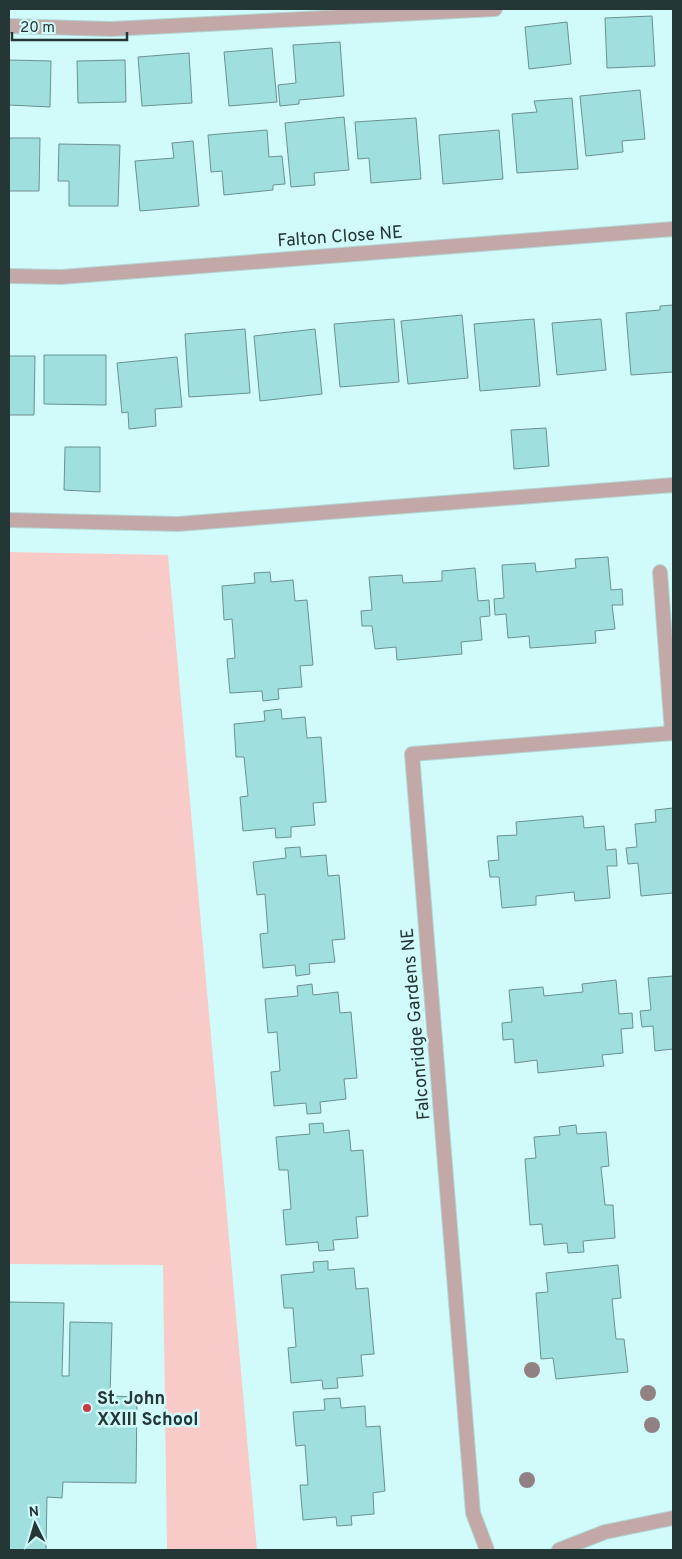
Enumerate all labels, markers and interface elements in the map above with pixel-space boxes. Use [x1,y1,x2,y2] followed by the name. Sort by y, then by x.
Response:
[12,10,128,42] scale bar
[20,19,55,38] text: 20 m
[277,222,404,253] street label: Falton Close NE
[397,927,436,1121] street label: Falconridge Gardens NE
[97,1388,199,1432] place label: St. John XXIII School
[81,1402,93,1414] marker: St. John XXIII School
[10,1499,60,1549] north arrow
[28,1504,40,1521] text: N

